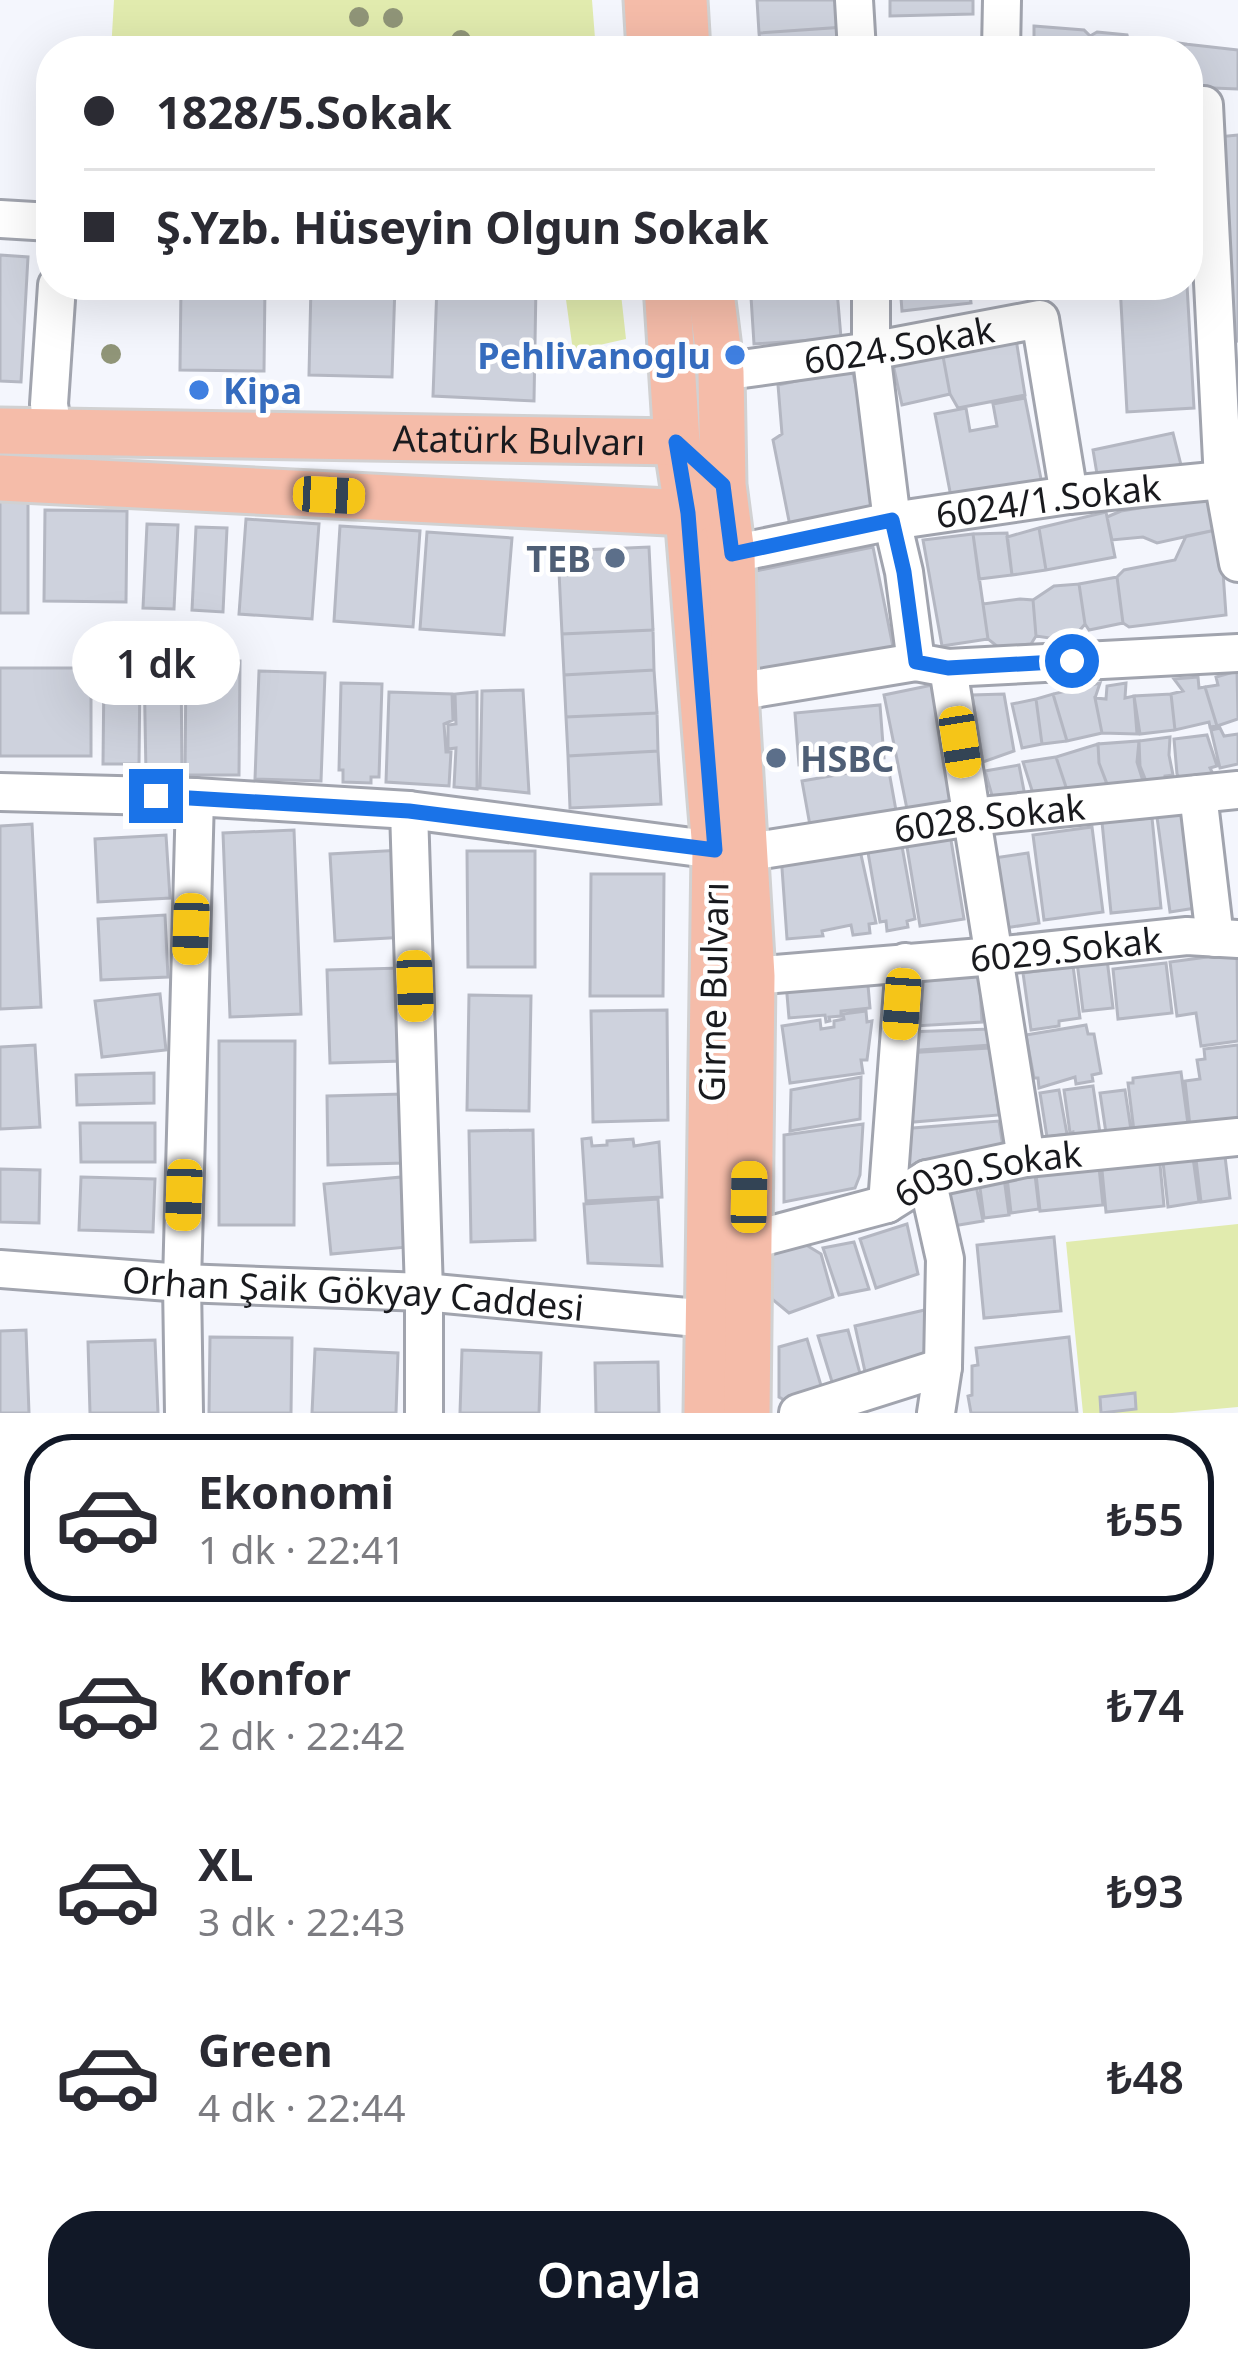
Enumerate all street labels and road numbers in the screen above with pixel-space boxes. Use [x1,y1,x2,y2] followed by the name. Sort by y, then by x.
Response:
[801,304,998,385] street label: 6024.Sokak
[392,413,646,466] street label: Atatürk Bulvarı
[932,462,1163,539] street label: 6024/1.Sokak
[890,781,1087,853] street label: 6028.Sokak
[687,882,739,1102] street label: Girne Bulvarı
[968,914,1164,982] street label: 6029.Sokak
[884,1128,1084,1218] street label: 6030.Sokak
[120,1254,586,1332] street label: Orhan Şaik Gökyay Caddesi

